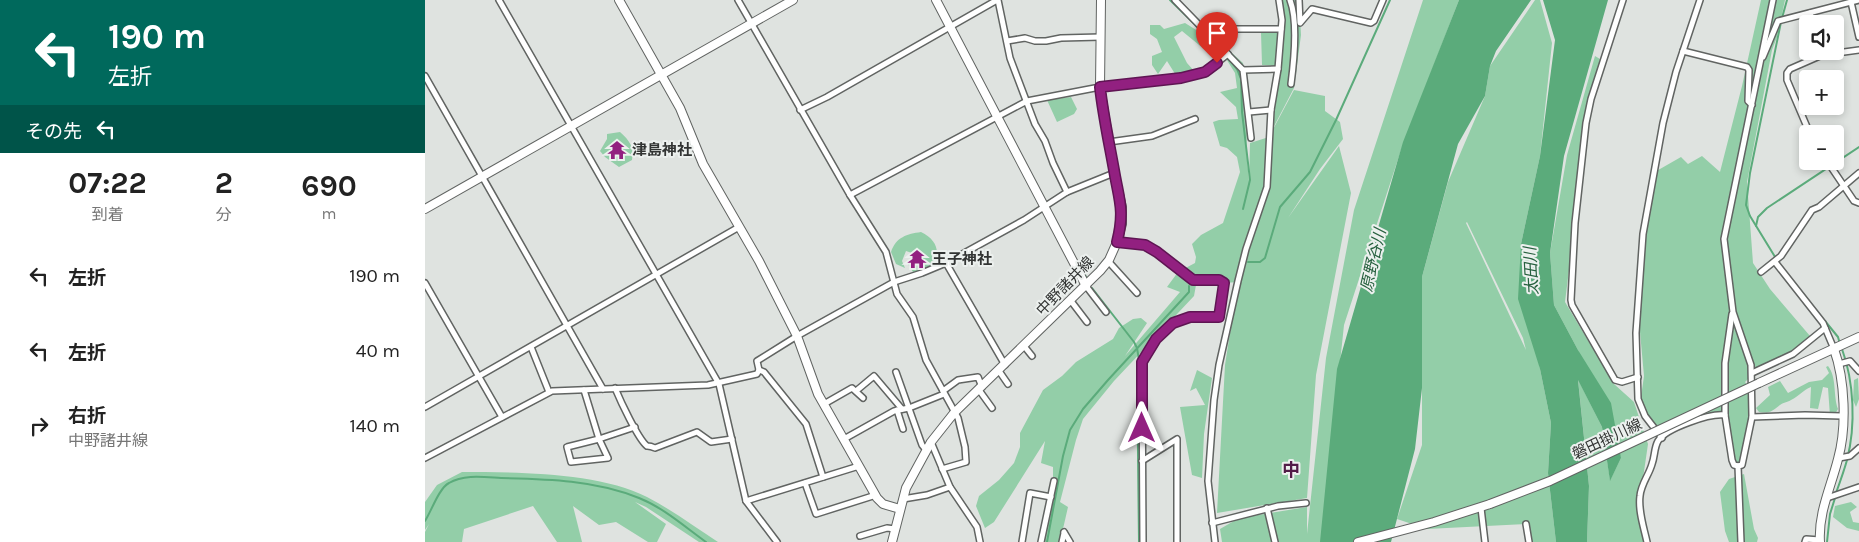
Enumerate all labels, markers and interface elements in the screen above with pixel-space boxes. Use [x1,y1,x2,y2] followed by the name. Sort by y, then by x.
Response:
[1196,12,1238,63] pin
[1799,15,1844,170] map controls
[1799,15,1844,60] button: sound
[108,16,206,57] text: 190 m
[1203,19,1231,47] icon: arrive
[25,20,90,85] icon: left
[108,64,152,90] text: 左折
[1799,70,1844,115] button: +
[92,115,120,143] icon: left
[25,121,82,143] text: その先
[1799,125,1844,170] button: −
[606,139,628,161] temple icon: 津島神社
[632,141,692,159] place label: 津島神社
[68,165,147,201] text: 07:22
[215,165,233,201] text: 2
[301,168,357,204] text: 690
[321,204,336,223] text: m
[91,205,123,224] text: 到着
[216,205,232,224] text: 分
[1357,225,1390,293] water label: 原野谷川
[1520,245,1542,295] water label: 太田川
[906,248,928,270] temple icon: 王子神社
[932,250,992,268] place label: 王子神社
[1032,253,1098,319] street label: 中野諸井線
[25,262,53,290] icon: left
[349,265,400,287] text: 190 m
[68,267,106,289] text: 左折
[25,337,53,365] icon: left
[356,340,400,362] text: 40 m
[68,342,106,364] text: 左折
[1115,401,1167,453] position arrow
[68,405,106,427] text: 右折
[25,412,53,440] icon: right
[350,415,400,437] text: 140 m
[1569,415,1645,463] street label: 磐田掛川線
[68,431,148,450] text: 中野諸井線
[1282,459,1300,481] district label: 中

